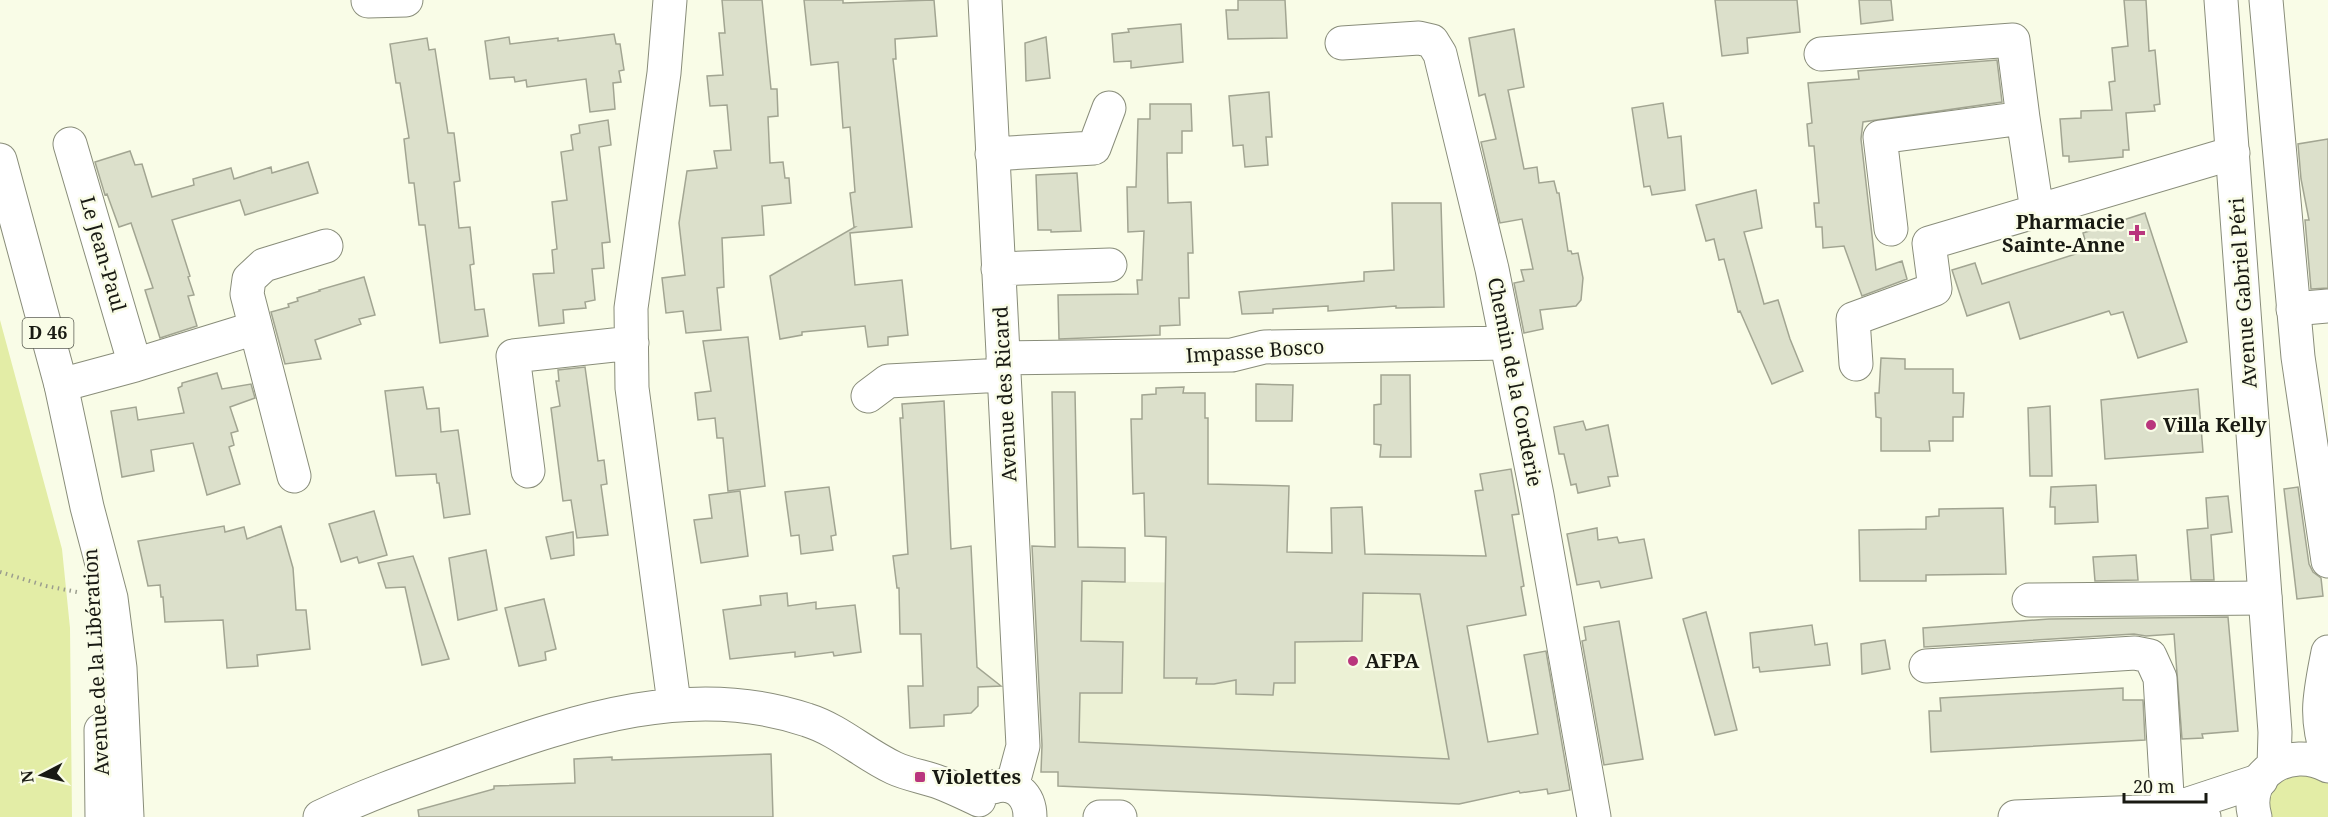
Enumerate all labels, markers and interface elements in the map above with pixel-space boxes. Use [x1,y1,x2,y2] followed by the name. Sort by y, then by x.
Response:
[74,193,133,315] street label: Le Jean-Paul
[2222,196,2263,389] street label: Avenue Gabriel Péri
[2002,208,2125,258] place label: Pharmacie Sainte-Anne
[2130,226,2144,240] marker: Pharmacie Sainte-Anne
[1482,275,1549,489] street label: Chemin de la Corderie
[986,305,1023,483] street label: Avenue des Ricard
[22,318,74,348] road number: D 46
[1185,332,1325,369] street label: Impasse Bosco
[2163,411,2267,438] place label: Villa Kelly
[2144,418,2158,432] marker: Villa Kelly
[76,548,115,776] street label: Avenue de la Libération
[1365,647,1420,674] place label: AFPA
[1346,654,1360,668] marker: AFPA
[12,745,72,805] north arrow
[932,763,1021,790] place label: Violettes
[2124,766,2206,804] scale bar
[15,769,39,784] text: N
[913,770,927,784] marker: Violettes
[2133,774,2175,798] text: 20 m

